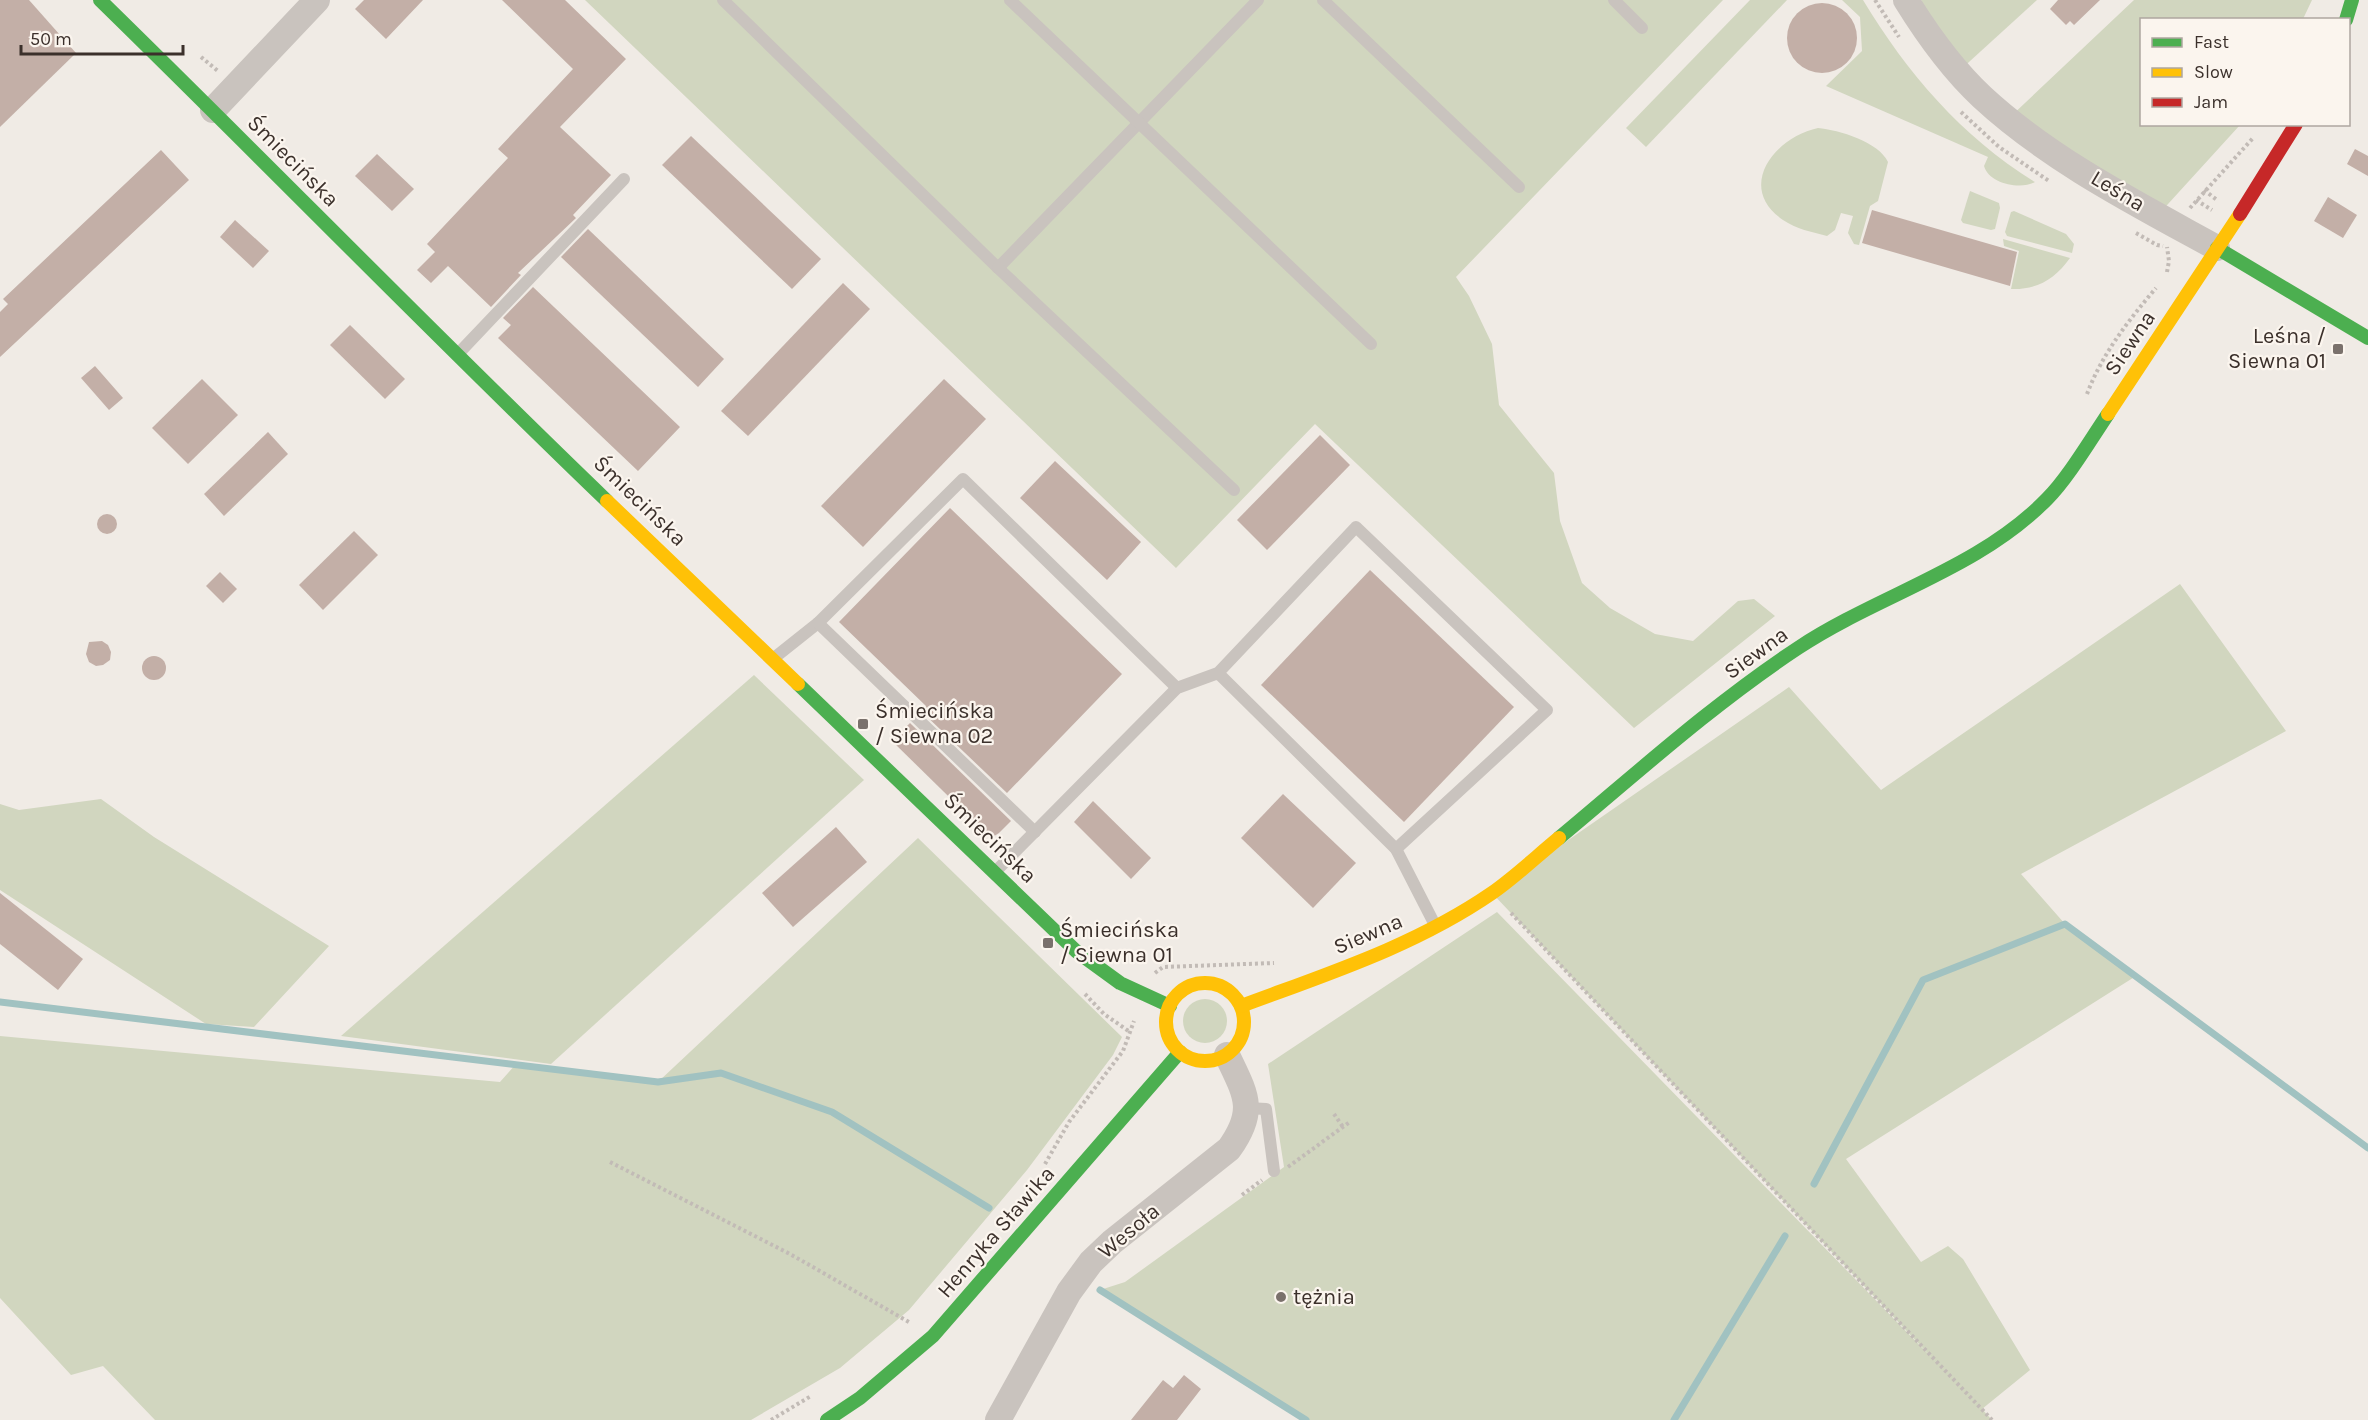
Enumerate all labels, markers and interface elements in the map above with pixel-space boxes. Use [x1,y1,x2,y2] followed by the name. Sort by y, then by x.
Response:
[21,18,183,56] scale bar
[2140,18,2350,126] legend
[30,28,72,50] text: 50 m
[2194,31,2229,53] text: Fast
[2194,61,2233,83] text: Slow
[2194,91,2228,113] text: Jam
[242,109,345,212] street label: Śmiecińska
[2086,165,2150,217] street label: Leśna
[2099,306,2161,380] street label: Siewna
[2228,323,2326,374] place label: Leśna / Siewna 01
[2331,342,2345,356] marker: Leśna / Siewna 01
[588,450,693,552] street label: Śmiecińska
[1719,621,1793,685] street label: Siewna
[875,697,994,749] place label: Śmiecińska / Siewna 02
[856,717,870,731] marker: Śmiecińska / Siewna 02
[938,787,1043,889] street label: Śmiecińska
[1330,908,1406,960] street label: Siewna
[1060,916,1179,968] place label: Śmiecińska / Siewna 01
[1041,936,1055,950] marker: Śmiecińska / Siewna 01
[932,1161,1060,1303] street label: Henryka Sławika
[1093,1198,1165,1264] street label: Wesoła
[1293,1284,1355,1310] place label: tężnia
[1274,1290,1288,1304] marker: tężnia

